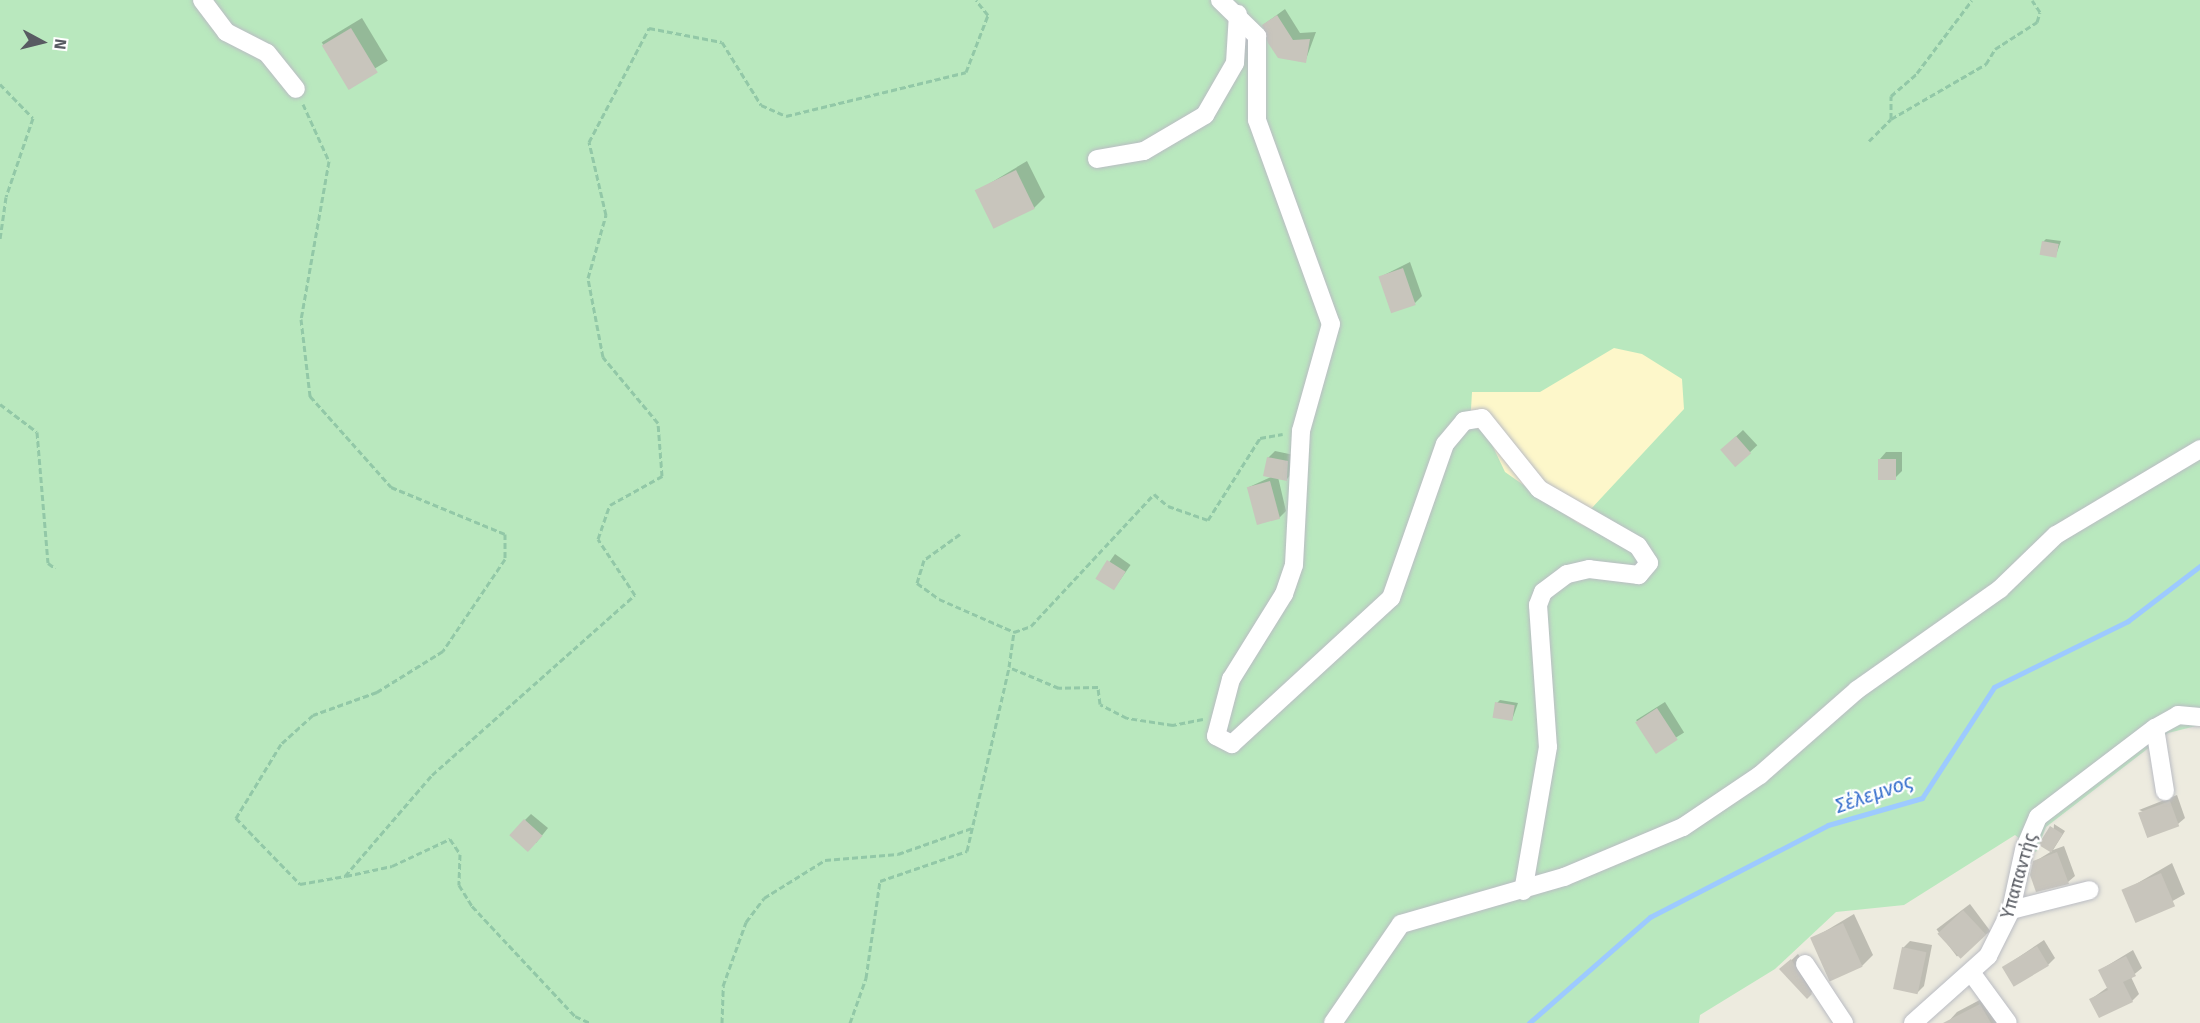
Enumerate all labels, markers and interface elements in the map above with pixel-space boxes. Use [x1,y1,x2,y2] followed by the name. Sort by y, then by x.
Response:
[12,12,72,72] north arrow
[50,38,70,51] text: N
[1832,770,1916,818] water label: Σέλεμνος
[1996,831,2042,921] street label: Υπαπαντής

